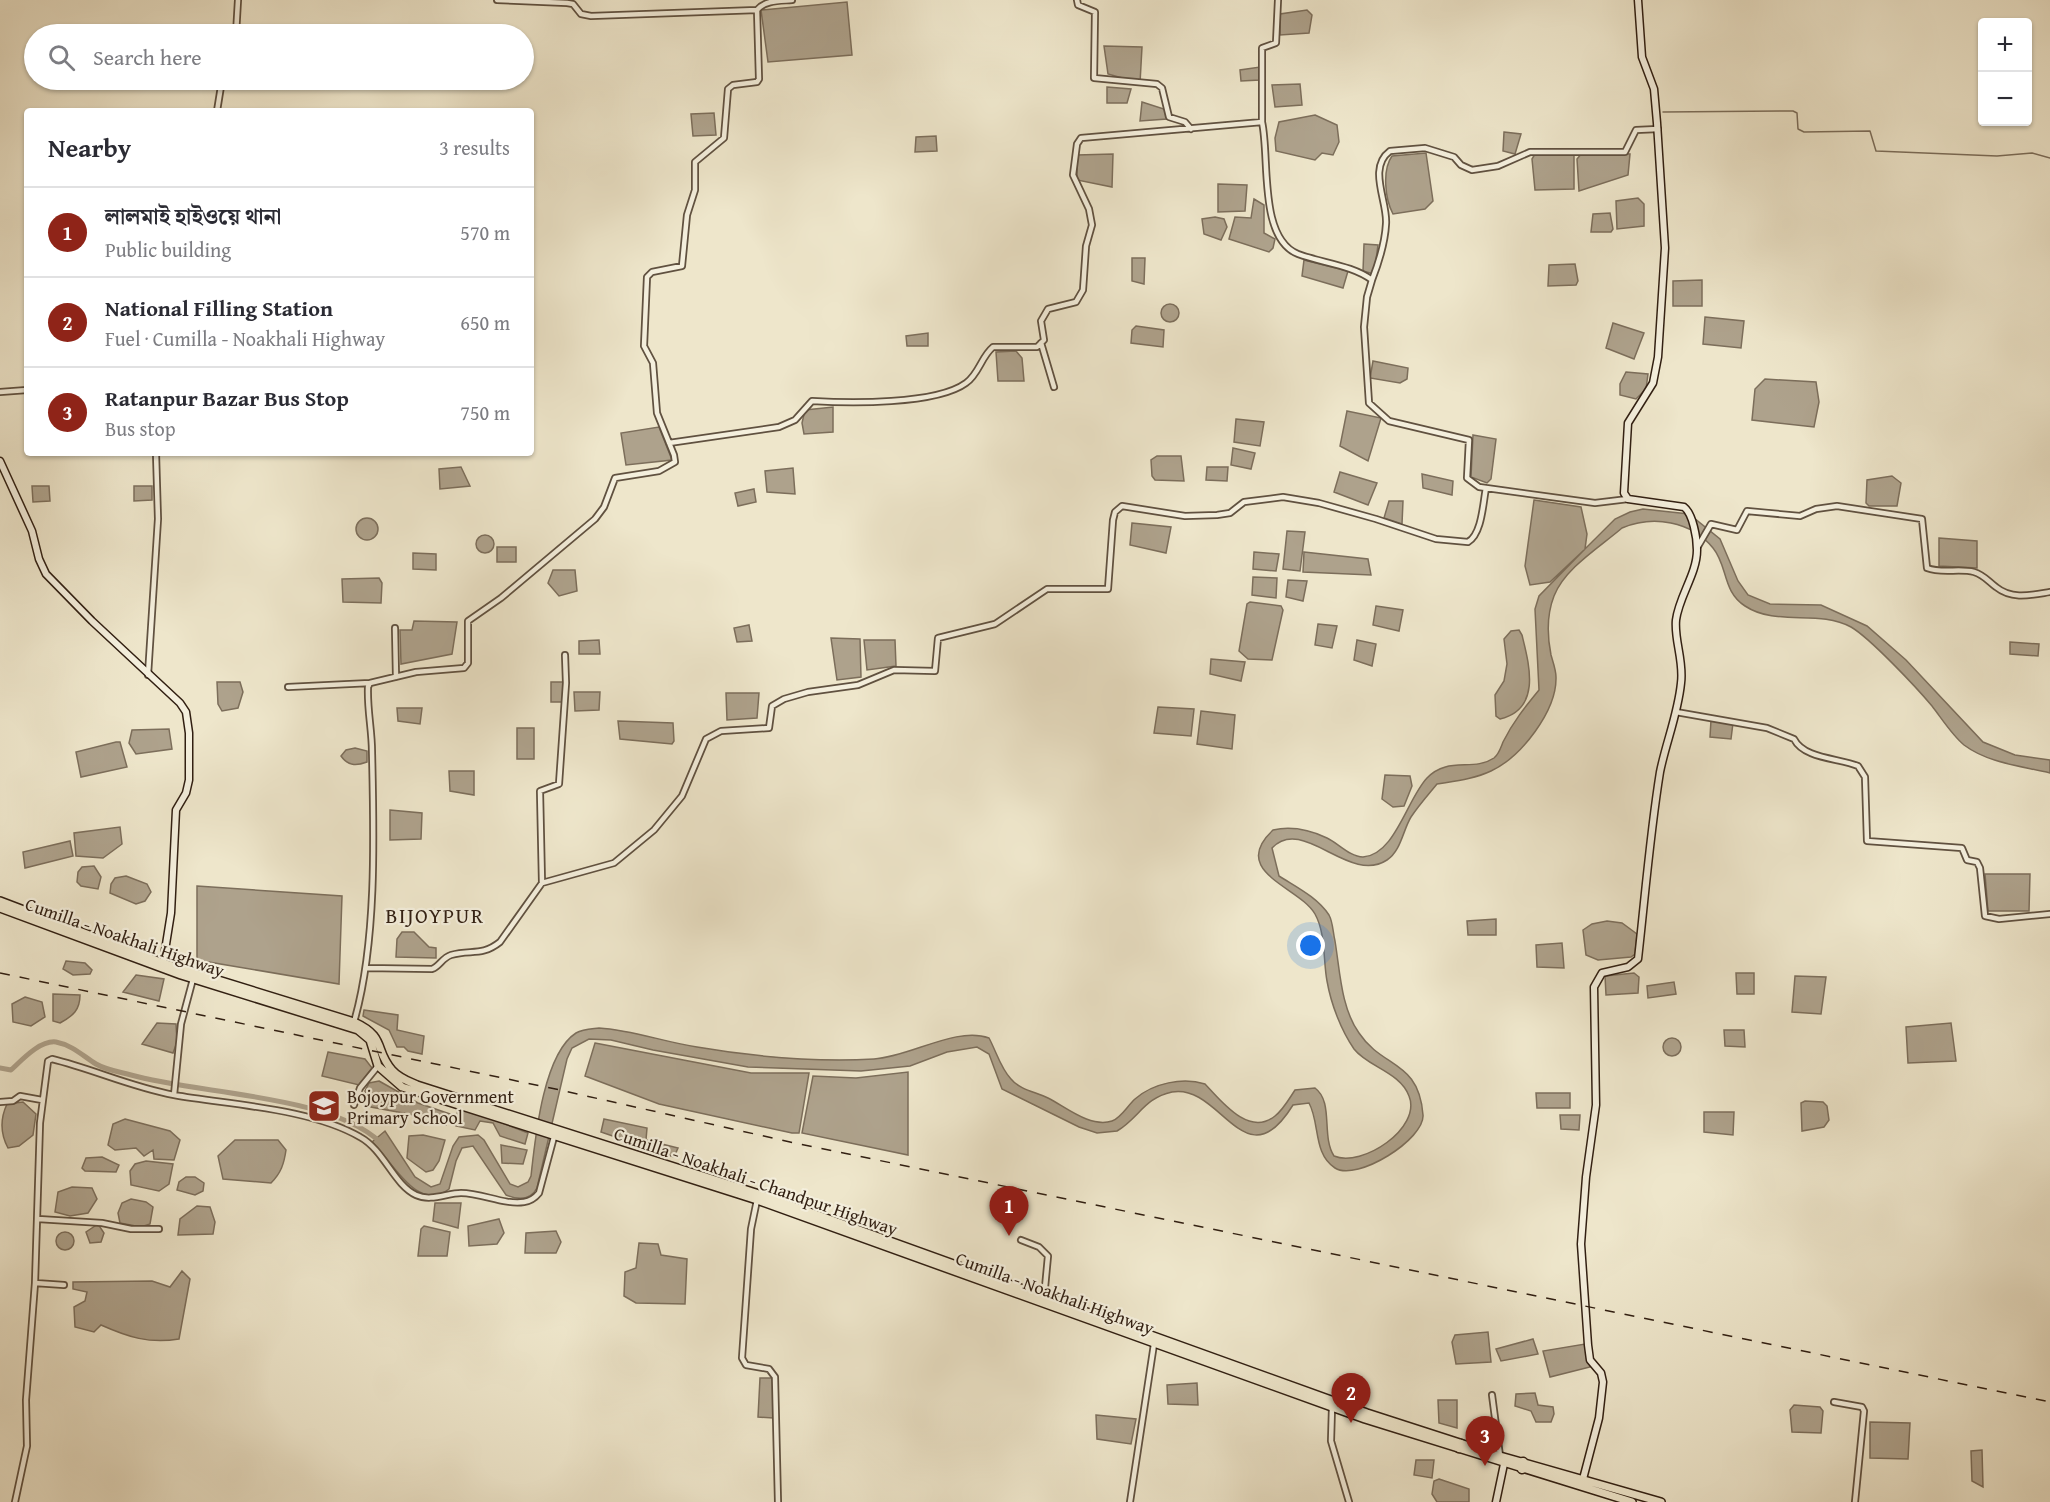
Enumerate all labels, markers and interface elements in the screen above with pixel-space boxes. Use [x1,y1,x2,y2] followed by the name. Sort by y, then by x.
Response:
[1978,18,2032,126] map controls
[1978,18,2032,72] button: +
[24,24,534,90] search box
[45,41,78,74] icon: search
[93,41,202,73] text: Search here
[1978,72,2032,126] button: −
[48,128,131,167] text: Nearby
[439,133,510,162] text: 3 results
[105,200,281,232] text: লালমাই হাইওয়ে থানা
[62,218,73,247] text: 1
[460,218,510,247] text: 570 m
[105,235,231,264] text: Public building
[105,292,333,324] text: National Filling Station
[62,308,73,337] text: 2
[460,308,510,337] text: 650 m
[105,324,385,353] text: Fuel · Cumilla - Noakhali Highway
[105,382,349,414] text: Ratanpur Bazar Bus Stop
[62,398,73,427] text: 3
[460,398,510,427] text: 750 m
[105,414,176,443] text: Bus stop
[22,890,228,984] street label: Cumilla - Noakhali Highway
[386,900,484,931] district label: BIJOYPUR
[1296,931,1325,960] your location
[347,1083,514,1131] place label: Bojoypur Government Primary School
[306,1088,342,1124] school or university icon: Bojoypur Government Primary School
[611,1120,902,1242] street label: Cumilla - Noakhali - Chandpur Highway
[990,1186,1028,1236] pin: 1
[952,1245,1158,1341] street label: Cumilla - Noakhali Highway
[1332,1374,1370,1423] pin: 2
[1466,1416,1504,1466] pin: 3

